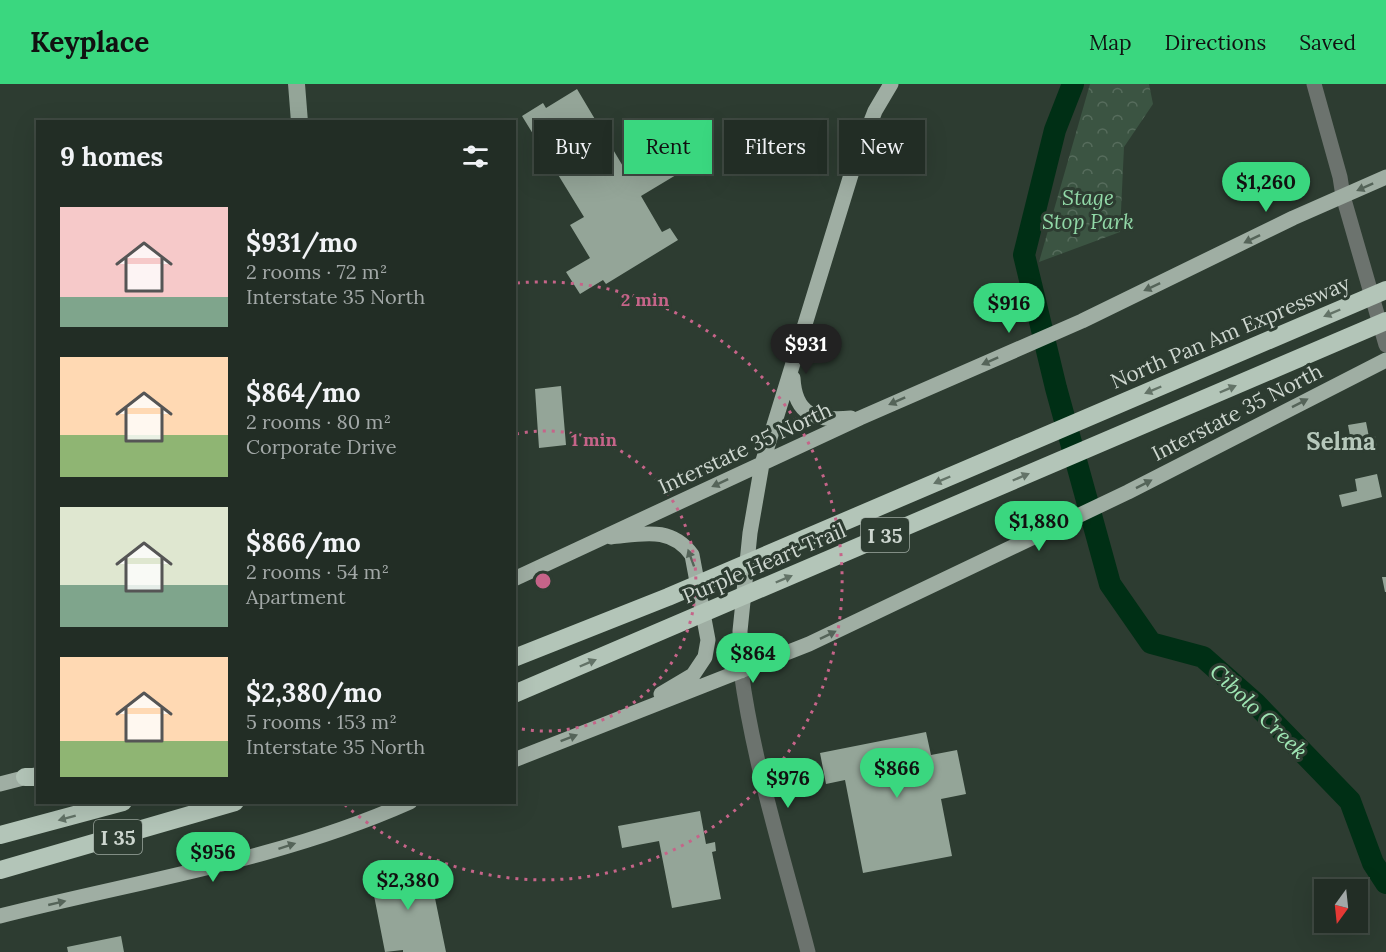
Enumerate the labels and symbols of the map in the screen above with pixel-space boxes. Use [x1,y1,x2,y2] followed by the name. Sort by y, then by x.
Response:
[1217,162,1315,213] pin: $1,260
[1355,182,1373,192] one-way arrow
[1042,184,1134,235] park label: Stage Stop Park
[1243,233,1261,243] one-way arrow
[1106,269,1354,395] street label: North Pan Am Expressway
[973,283,1045,334] pin: $916
[1144,283,1161,292] one-way arrow
[621,288,670,311] text: 2 min
[1323,308,1341,318] one-way arrow
[770,324,842,375] pin: $931
[980,356,998,366] one-way arrow
[1147,357,1327,467] street label: Interstate 35 North
[1220,384,1238,394] one-way arrow
[1145,386,1162,395] one-way arrow
[654,396,836,500] street label: Interstate 35 North
[887,396,905,406] one-way arrow
[1291,399,1308,408] one-way arrow
[1306,426,1376,457] district label: Selma
[571,428,617,451] text: 1 min
[1013,472,1031,482] one-way arrow
[933,476,951,486] one-way arrow
[711,479,728,488] one-way arrow
[1135,479,1152,488] one-way arrow
[990,501,1088,552] pin: $1,880
[678,516,850,610] street label: Purple Heart Trail
[861,518,909,552] road number: I 35
[686,549,696,567] one-way arrow
[533,571,553,591] centre of rings
[775,573,793,583] one-way arrow
[819,630,836,640] one-way arrow
[717,633,789,684] pin: $864
[1204,657,1314,765] water label: Cibolo Creek
[579,658,596,667] one-way arrow
[560,733,578,742] one-way arrow
[861,748,933,799] pin: $866
[752,758,824,809] pin: $976
[57,813,76,823] one-way arrow
[94,820,142,854] road number: I 35
[177,832,249,883] pin: $956
[278,841,296,850] one-way arrow
[359,860,457,911] pin: $2,380
[1314,879,1368,933] north arrow
[48,897,66,907] one-way arrow

